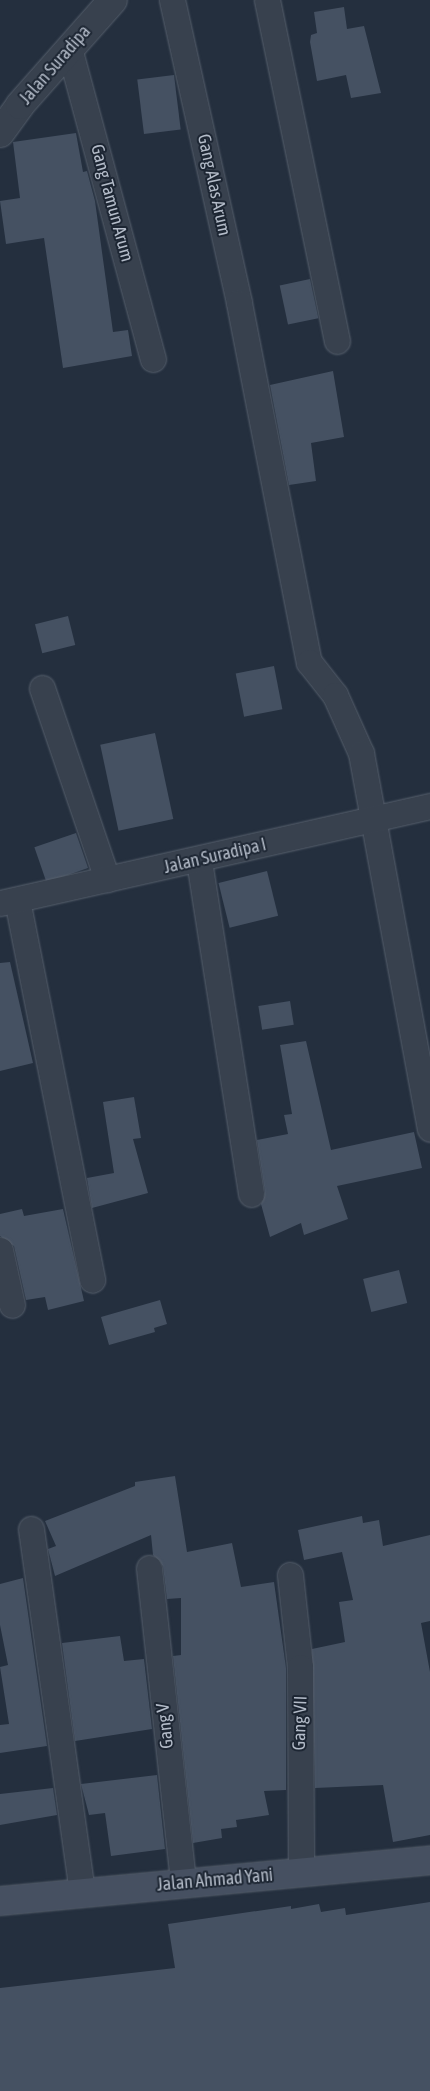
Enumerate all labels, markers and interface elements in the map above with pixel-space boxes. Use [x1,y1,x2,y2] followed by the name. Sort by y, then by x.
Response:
[15,21,95,109] street label: Jalan Suradipa
[193,132,235,238] street label: Gang Alas Arum
[86,142,138,264] street label: Gang Tamun Arum
[162,834,268,878] street label: Jalan Suradipa I
[288,1695,312,1751] street label: Gang VII
[152,1702,178,1750] street label: Gang V
[156,1864,274,1896] street label: Jalan Ahmad Yani

